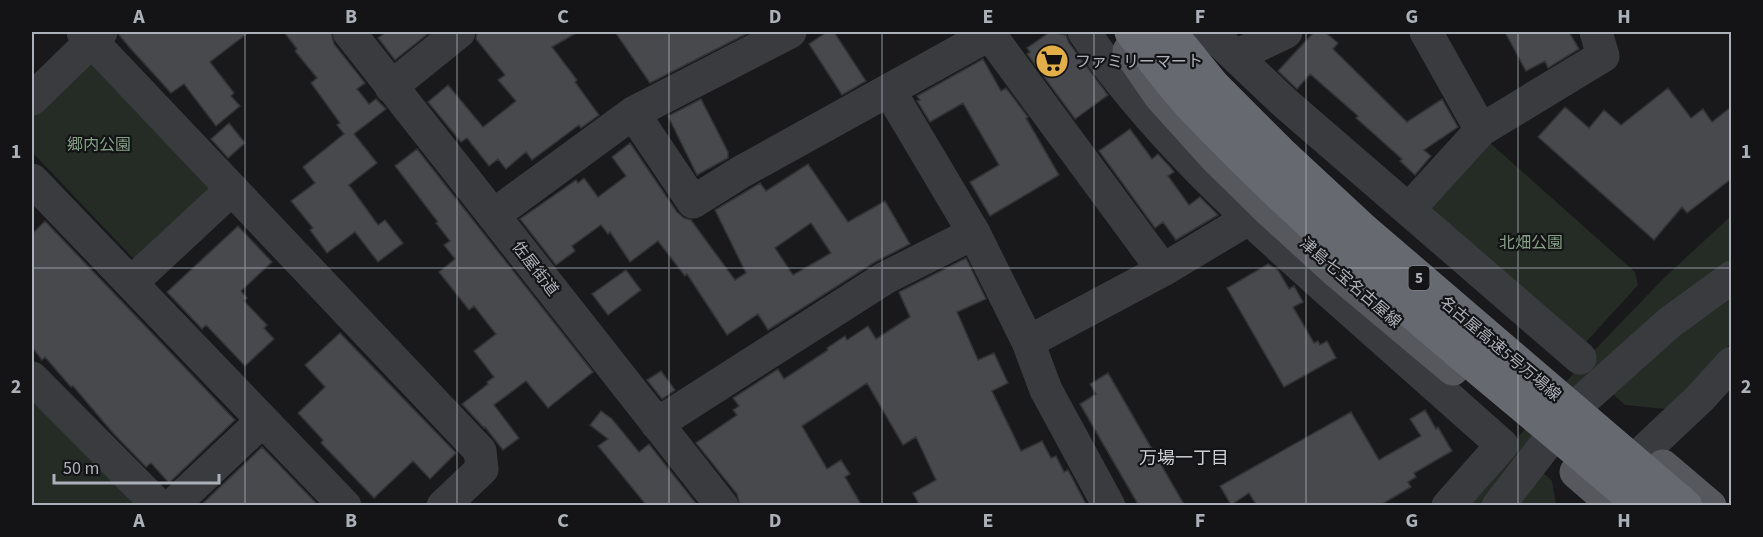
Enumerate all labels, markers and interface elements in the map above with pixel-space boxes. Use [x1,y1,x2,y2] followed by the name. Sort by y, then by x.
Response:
[132,3,145,31] text: A
[345,3,357,31] text: B
[557,3,569,31] text: C
[769,3,781,31] text: D
[983,3,993,31] text: E
[1195,3,1205,31] text: F
[1406,3,1418,31] text: G
[1617,3,1631,31] text: H
[1034,43,1070,79] supermarket icon: ファミリーマート
[1075,51,1203,73] place label: ファミリーマート
[67,134,131,156] park label: 郷内公園
[11,138,21,166] text: 1
[1741,138,1751,166] text: 1
[1295,232,1406,333] street label: 津島七宝名古屋線
[1499,232,1563,254] park label: 北畑公園
[507,237,564,301] street label: 佐屋街道
[1408,266,1430,290] road number: 5
[1435,292,1566,406] street label: 名古屋高速5号万場線
[11,373,21,401] text: 2
[1741,373,1751,401] text: 2
[1139,446,1229,471] district label: 万場一丁目
[54,447,219,485] scale bar
[63,456,99,481] text: 50 m
[132,507,145,535] text: A
[345,507,357,535] text: B
[557,507,569,535] text: C
[769,507,781,535] text: D
[983,507,993,535] text: E
[1195,507,1205,535] text: F
[1406,507,1418,535] text: G
[1617,507,1631,535] text: H

